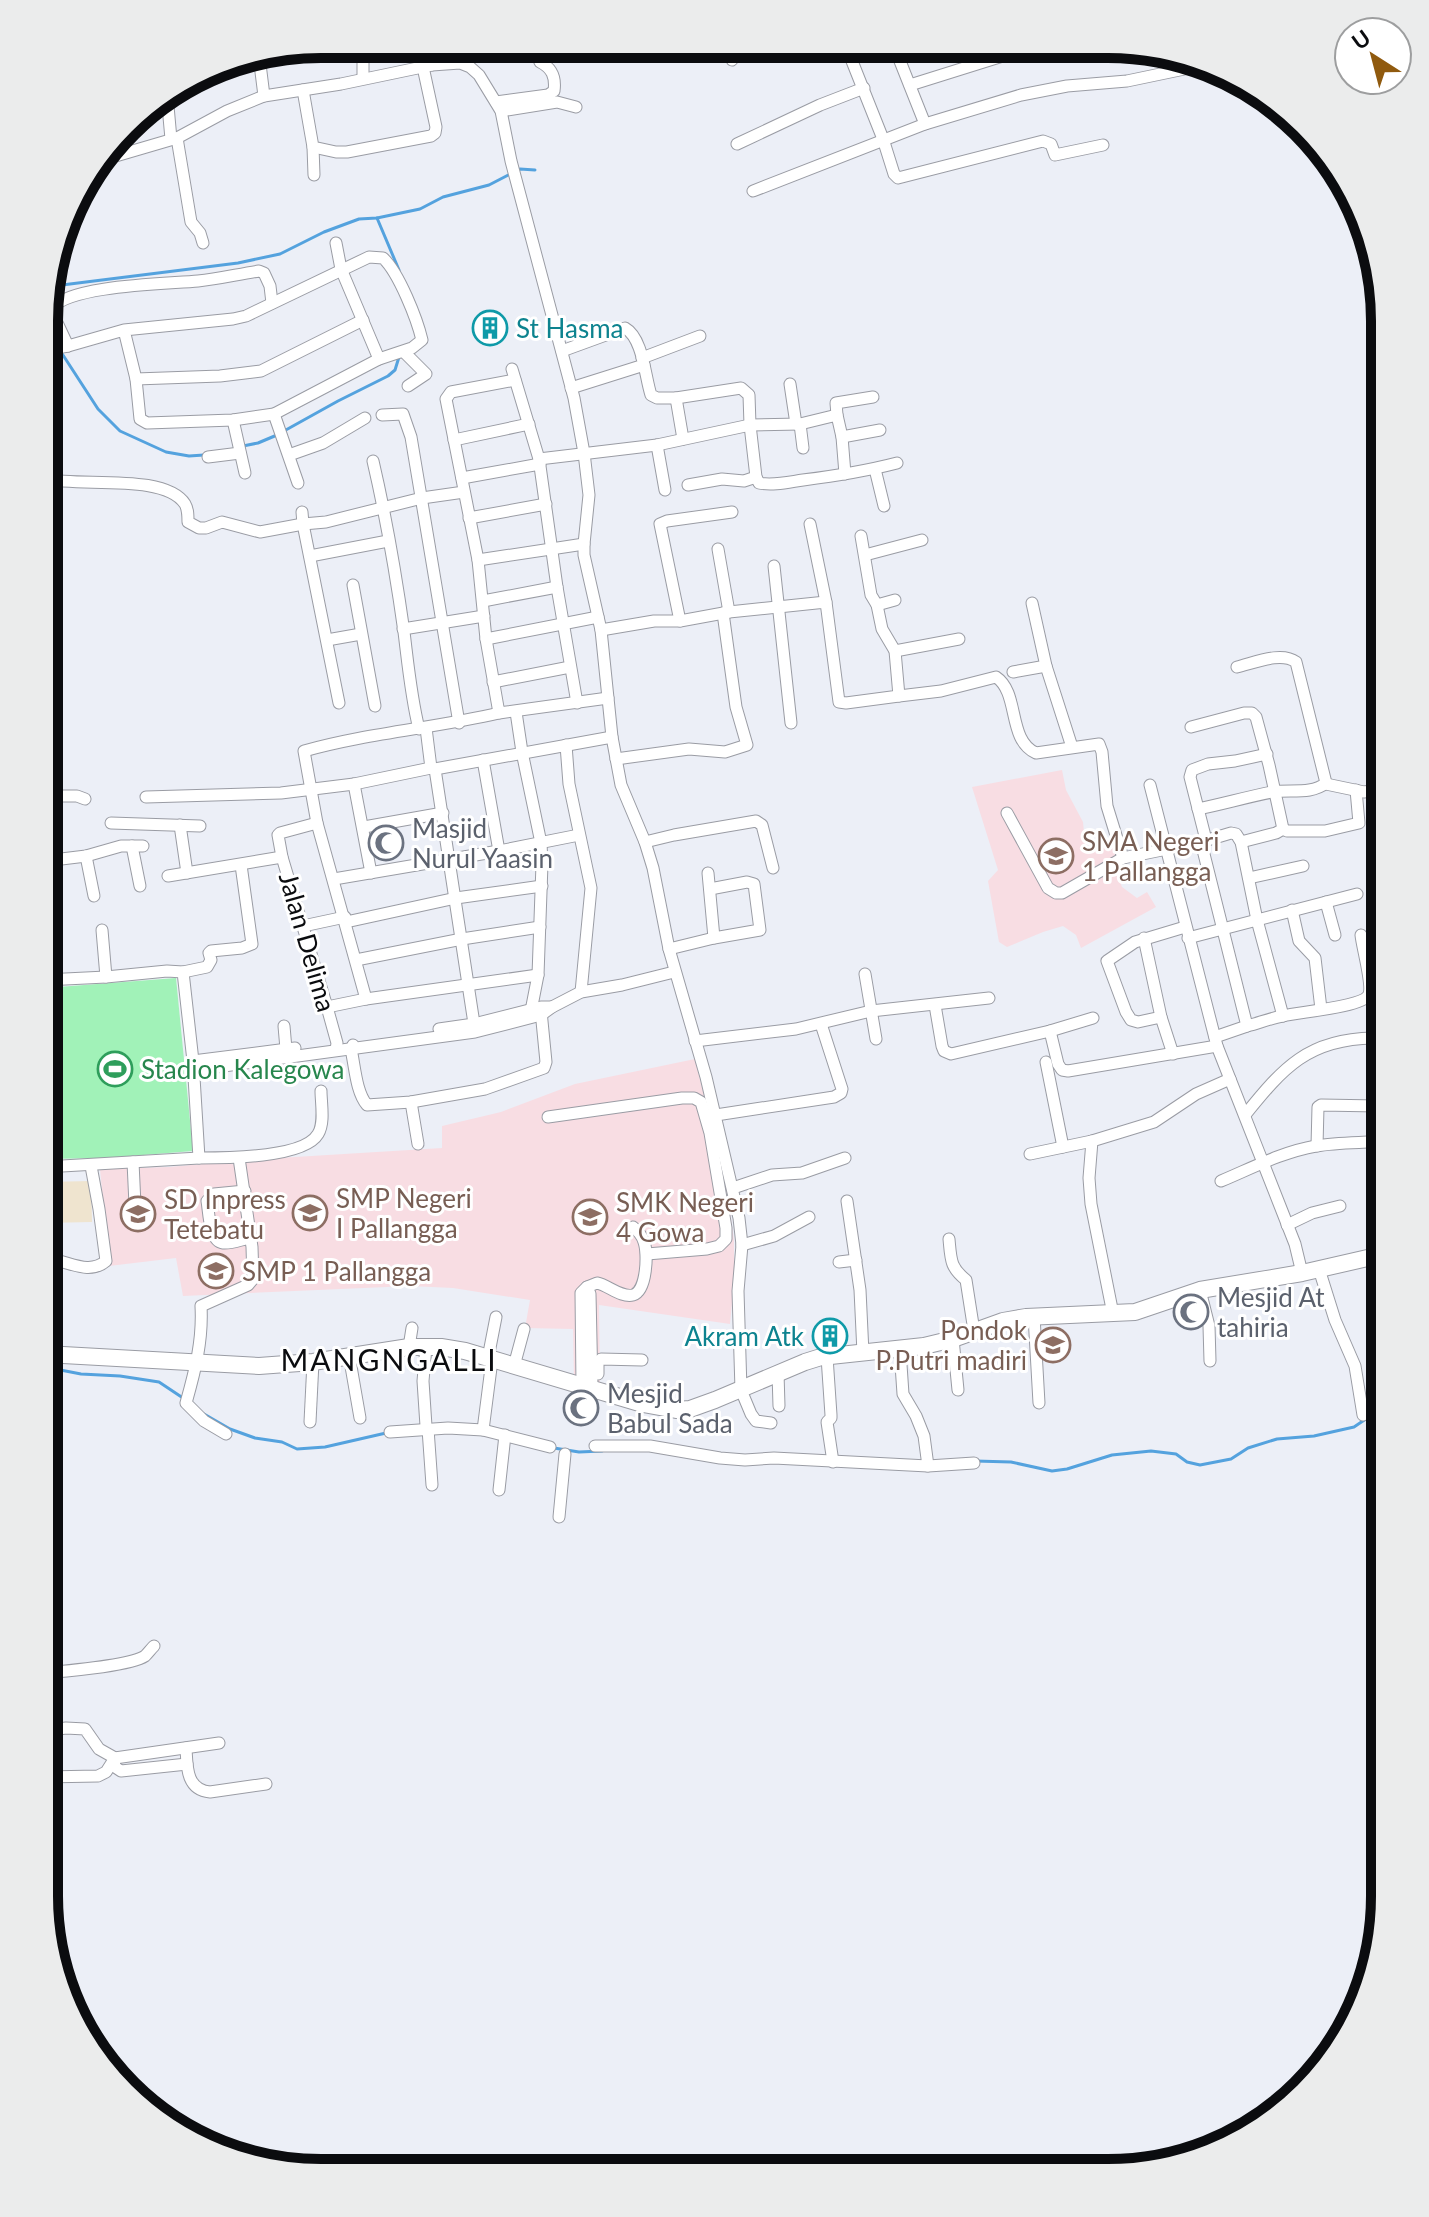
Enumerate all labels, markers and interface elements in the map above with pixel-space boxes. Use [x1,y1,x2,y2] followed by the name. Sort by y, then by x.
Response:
[1333,16,1413,96] north arrow
[1346,24,1375,55] text: U
[471,309,509,347] building icon: St Hasma
[516,312,623,344] place label: St Hasma
[412,812,553,874] place label: Masjid Nurul Yaasin
[367,824,405,862] mosque icon: Masjid Nurul Yaasin
[1082,825,1220,887] place label: SMA Negeri 1 Pallangga
[1037,837,1075,875] school or university icon: SMA Negeri 1 Pallangga
[273,869,343,1015] street label: Jalan Delima
[96,1050,134,1088] sports icon: Stadion Kalegowa
[141,1053,344,1085] place label: Stadion Kalegowa
[336,1182,472,1244] place label: SMP Negeri I Pallangga
[164,1183,286,1245] place label: SD Inpress Tetebatu
[616,1186,754,1248] place label: SMK Negeri 4 Gowa
[291,1194,329,1232] school or university icon: SMP Negeri I Pallangga
[119,1195,157,1233] school or university icon: SD Inpress Tetebatu
[571,1198,609,1236] school or university icon: SMK Negeri 4 Gowa
[197,1252,235,1290] school or university icon: SMP 1 Pallangga
[242,1255,431,1287] place label: SMP 1 Pallangga
[1217,1281,1325,1343] place label: Mesjid At tahiria
[1172,1293,1210,1331] mosque icon: Mesjid At tahiria
[875,1314,1028,1376] place label: Pondok P.Putri madiri
[811,1317,849,1355] building icon: Akram Atk
[685,1320,805,1352] place label: Akram Atk
[1034,1326,1072,1364] school or university icon: Pondok P.Putri madiri
[280,1341,498,1377] district label: MANGNGALLI
[607,1377,733,1439] place label: Mesjid Babul Sada
[562,1389,600,1427] mosque icon: Mesjid Babul Sada

